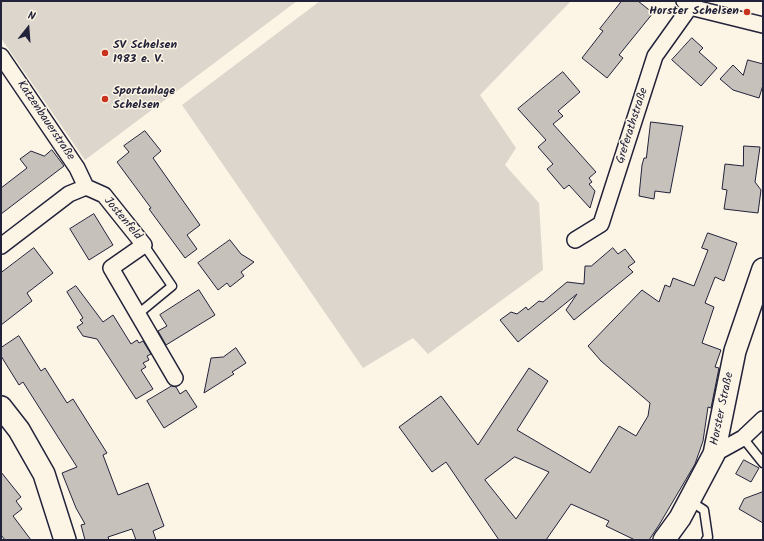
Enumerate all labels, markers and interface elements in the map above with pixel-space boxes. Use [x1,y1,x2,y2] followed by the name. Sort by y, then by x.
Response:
[649,5,739,19] place label: Horster Schelsen
[26,7,37,26] text: N
[742,7,752,17] marker: Horster Schelsen
[8,8,48,48] north arrow
[113,39,177,67] place label: SV Schelsen 1983 e. V.
[100,48,110,58] marker: SV Schelsen 1983 e. V.
[13,78,77,164] street label: Katzenbauerstraße
[113,85,175,113] place label: Sportanlage Schelsen
[614,86,652,166] street label: Greferathstraße
[100,94,110,104] marker: Sportanlage Schelsen
[100,195,144,243] street label: Jostenfeld
[708,371,738,447] street label: Horster Straße

